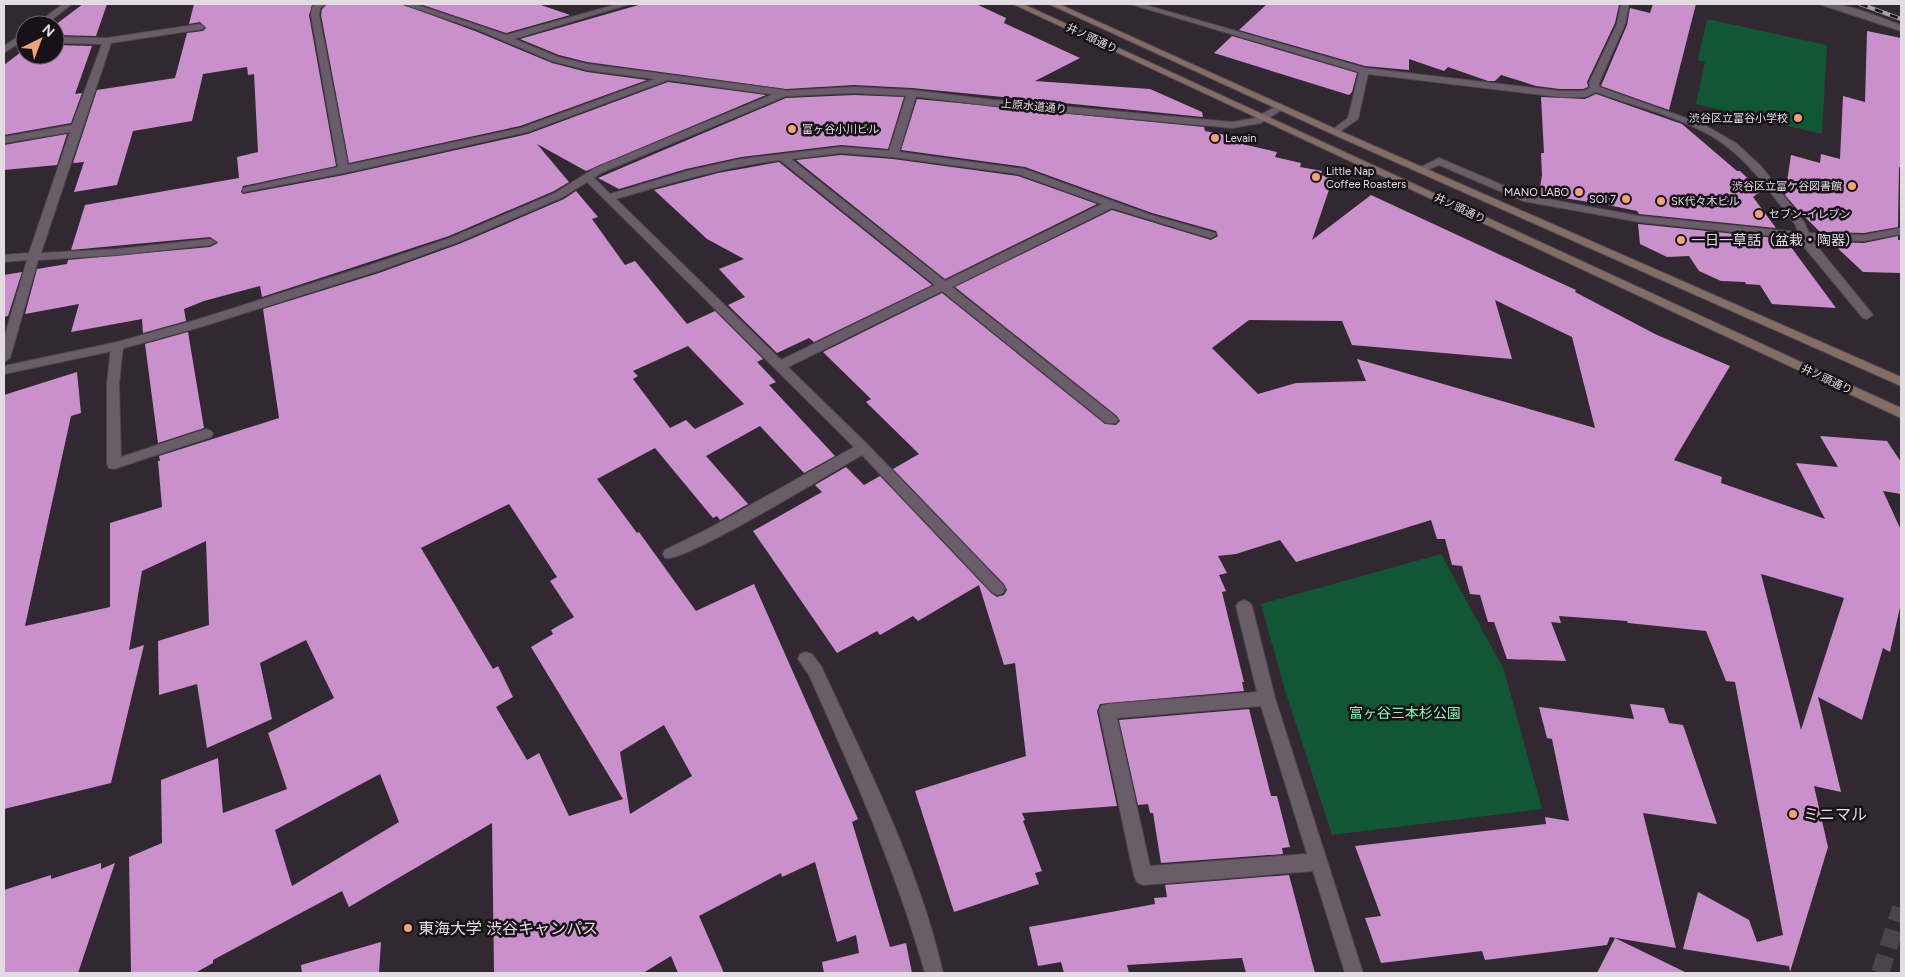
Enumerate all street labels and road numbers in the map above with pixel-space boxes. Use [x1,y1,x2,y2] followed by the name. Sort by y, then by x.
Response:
[1064,21,1119,56] street label: 井ノ頭通り
[1001,97,1067,116] street label: 上原水道通り
[1432,191,1487,226] street label: 井ノ頭通り
[1799,362,1854,397] street label: 井ノ頭通り

